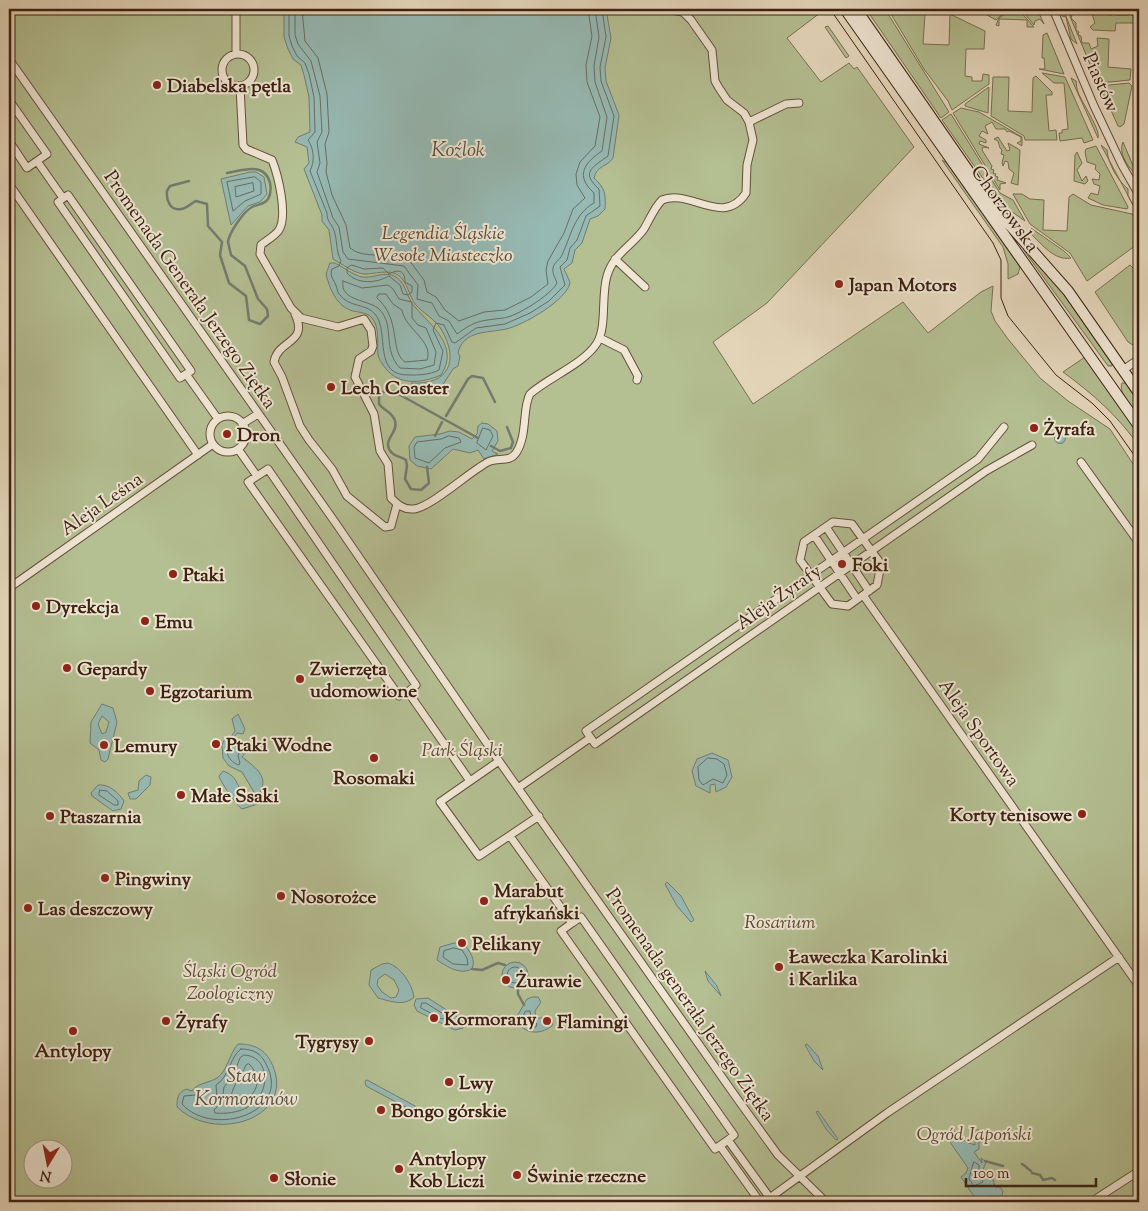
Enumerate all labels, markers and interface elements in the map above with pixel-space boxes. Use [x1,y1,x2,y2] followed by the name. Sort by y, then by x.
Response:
[1075,49,1125,117] street label: Piastów
[167,74,291,101] place label: Diabelska pętla
[151,79,163,91] marker: Diabelska pętla
[431,137,485,166] water label: Koźlok
[963,160,1045,259] street label: Chorzowska
[96,166,282,415] street label: Promenada Generała Jerzego Ziętka
[374,221,512,270] park label: Legendia Śląskie Wesołe Miasteczko
[847,273,957,300] place label: Japan Motors
[833,278,845,290] marker: Japan Motors
[341,376,450,403] place label: Lech Coaster
[325,381,337,393] marker: Lech Coaster
[1044,417,1095,444] place label: Żyrafa
[1028,422,1040,434] marker: Żyrafa
[237,423,282,450] place label: Dron
[221,428,233,440] marker: Dron
[56,467,149,543] street label: Aleja Leśna
[852,553,889,580] place label: Foki
[731,558,828,638] street label: Aleja Żyrafy
[836,558,848,570] marker: Foki
[183,563,225,590] place label: Ptaki
[167,568,179,580] marker: Ptaki
[46,595,119,622] place label: Dyrekcja
[30,600,42,612] marker: Dyrekcja
[155,610,193,637] place label: Emu
[139,615,151,627] marker: Emu
[77,657,148,684] place label: Gepardy
[310,657,417,706] place label: Zwierzęta udomowione
[61,662,73,674] marker: Gepardy
[294,673,306,685] marker: Zwierzęta udomowione
[931,674,1025,793] street label: Aleja Sportowa
[160,680,253,707] place label: Egzotarium
[144,685,156,697] marker: Egzotarium
[226,733,332,760] place label: Ptaki Wodne
[114,734,178,761] place label: Lemury
[210,738,222,750] marker: Ptaki Wodne
[421,738,503,765] park label: Park Śląski
[98,739,110,751] marker: Lemury
[368,752,380,764] marker: Rosomaki
[333,766,415,793] place label: Rosomaki
[191,784,279,811] place label: Małe Ssaki
[175,789,187,801] marker: Małe Ssaki
[950,803,1072,830] place label: Korty tenisowe
[60,805,142,832] place label: Ptaszarnia
[1076,808,1088,820] marker: Korty tenisowe
[44,810,56,822] marker: Ptaszarnia
[115,867,191,894] place label: Pingwiny
[99,872,111,884] marker: Pingwiny
[494,879,580,928] place label: Marabut afrykański
[598,883,780,1128] street label: Promenada generała Jerzego Ziętka
[291,885,376,912] place label: Nosorożce
[275,890,287,902] marker: Nosorożce
[478,895,490,907] marker: Marabut afrykański
[38,897,154,924] place label: Las deszczowy
[22,902,34,914] marker: Las deszczowy
[744,910,816,937] park label: Rosarium
[472,932,541,959] place label: Pelikany
[456,937,468,949] marker: Pelikany
[789,945,948,994] place label: Ławeczka Karolinki i Karlika
[183,959,278,1008] park label: Śląski Ogród Zoologiczny
[773,961,785,973] marker: Ławeczka Karolinki i Karlika
[516,969,582,996] place label: Żurawie
[500,974,512,986] marker: Żurawie
[444,1007,537,1034] place label: Kormorany
[176,1010,228,1037] place label: Żyrafy
[557,1010,629,1037] place label: Flamingi
[428,1012,440,1024] marker: Kormorany
[160,1015,172,1027] marker: Żyrafy
[541,1015,553,1027] marker: Flamingi
[67,1025,79,1037] marker: Antylopy
[295,1030,360,1057] place label: Tygrysy
[363,1035,375,1047] marker: Tygrysy
[34,1039,112,1066] place label: Antylopy
[195,1063,298,1115] water label: Staw Kormoranów
[459,1071,494,1098] place label: Lwy
[443,1076,455,1088] marker: Lwy
[391,1099,507,1126] place label: Bongo górskie
[375,1104,387,1116] marker: Bongo górskie
[917,1122,1032,1149] park label: Ogród Japoński
[22,1138,72,1188] north arrow
[409,1147,487,1196] place label: Antylopy Kob Liczi
[966,1156,1096,1188] scale bar
[393,1163,405,1175] marker: Antylopy Kob Liczi
[39,1164,53,1186] text: N
[527,1164,646,1191] place label: Świnie rzeczne
[973,1164,1010,1185] text: 100 m
[284,1167,336,1194] place label: Słonie
[511,1169,523,1181] marker: Świnie rzeczne
[268,1172,280,1184] marker: Słonie

